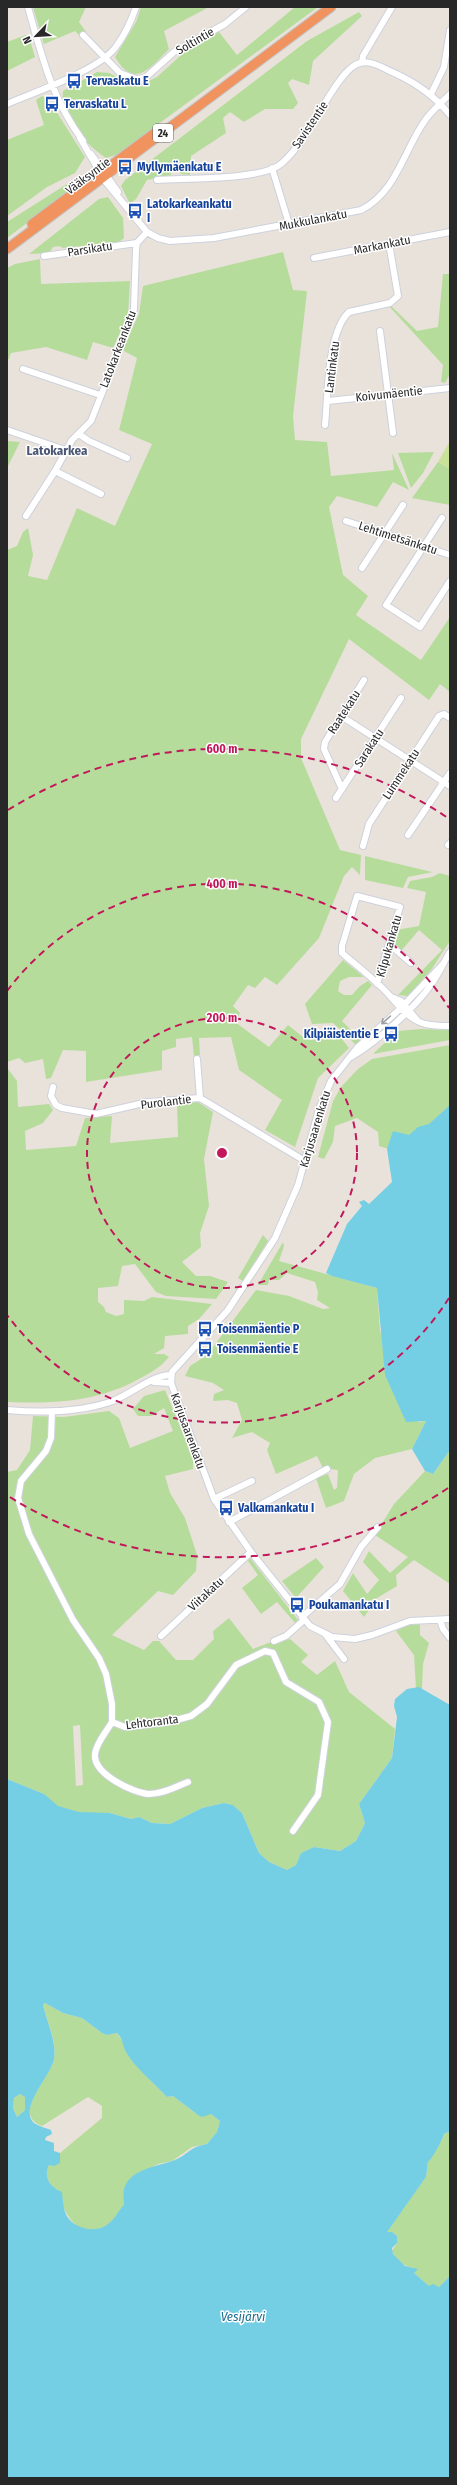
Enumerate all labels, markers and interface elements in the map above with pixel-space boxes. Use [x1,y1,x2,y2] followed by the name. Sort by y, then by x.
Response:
[16,16,56,56] north arrow
[173,25,217,57] street label: Soltintie
[20,34,35,46] text: N
[65,72,83,90] bus stop icon: Tervaskatu E
[86,74,149,88] place label: Tervaskatu E
[43,95,61,113] bus stop icon: Tervaskatu L
[64,97,127,111] place label: Tervaskatu L
[289,99,331,151] street label: Savistentie
[153,124,173,142] road number: 24
[63,155,113,197] street label: Vääksyntie
[116,158,134,176] bus stop icon: Myllymäenkatu E
[137,160,222,174] place label: Myllymäenkatu E
[147,197,232,225] place label: Latokarkeankatu I
[126,202,144,220] bus stop icon: Latokarkeankatu I
[278,207,348,233] street label: Mukkulankatu
[352,233,412,257] street label: Markankatu
[67,239,113,259] street label: Parsikatu
[97,308,139,390] street label: Latokarkeankatu
[322,340,342,394] street label: Lantinkatu
[355,384,423,404] street label: Koivumäentie
[27,443,88,458] district label: Latokarkea
[357,519,439,557] street label: Lehtimetsänkatu
[325,688,363,736] street label: Raatekatu
[351,726,387,770] street label: Sarakatu
[206,742,238,756] text: 600 m
[380,746,422,802] street label: Lummekatu
[207,877,237,891] text: 400 m
[373,913,405,979] street label: Kilpukankatu
[206,1011,237,1025] text: 200 m
[382,1015,392,1024] one-way arrow
[382,1025,400,1043] bus stop icon: Kilpiäistentie E
[304,1027,379,1041] place label: Kilpiäistentie E
[297,1089,333,1169] street label: Karjusaarenkatu
[140,1092,192,1112] street label: Purolantie
[215,1146,229,1160] centre of rings
[196,1320,214,1338] bus stop icon: Toisenmäentie P
[217,1322,300,1336] place label: Toisenmäentie P
[196,1340,214,1358] bus stop icon: Toisenmäentie E
[217,1342,299,1356] place label: Toisenmäentie E
[168,1391,208,1471] street label: Karjusaarenkatu
[217,1499,235,1517] bus stop icon: Valkamankatu I
[237,1501,314,1515] place label: Valkamankatu I
[185,1574,227,1614] street label: Viitakatu
[288,1596,306,1614] bus stop icon: Poukamankatu I
[309,1598,389,1612] place label: Poukamankatu I
[125,1712,179,1732] street label: Lehtoranta
[221,2309,266,2324] water label: Vesijärvi

